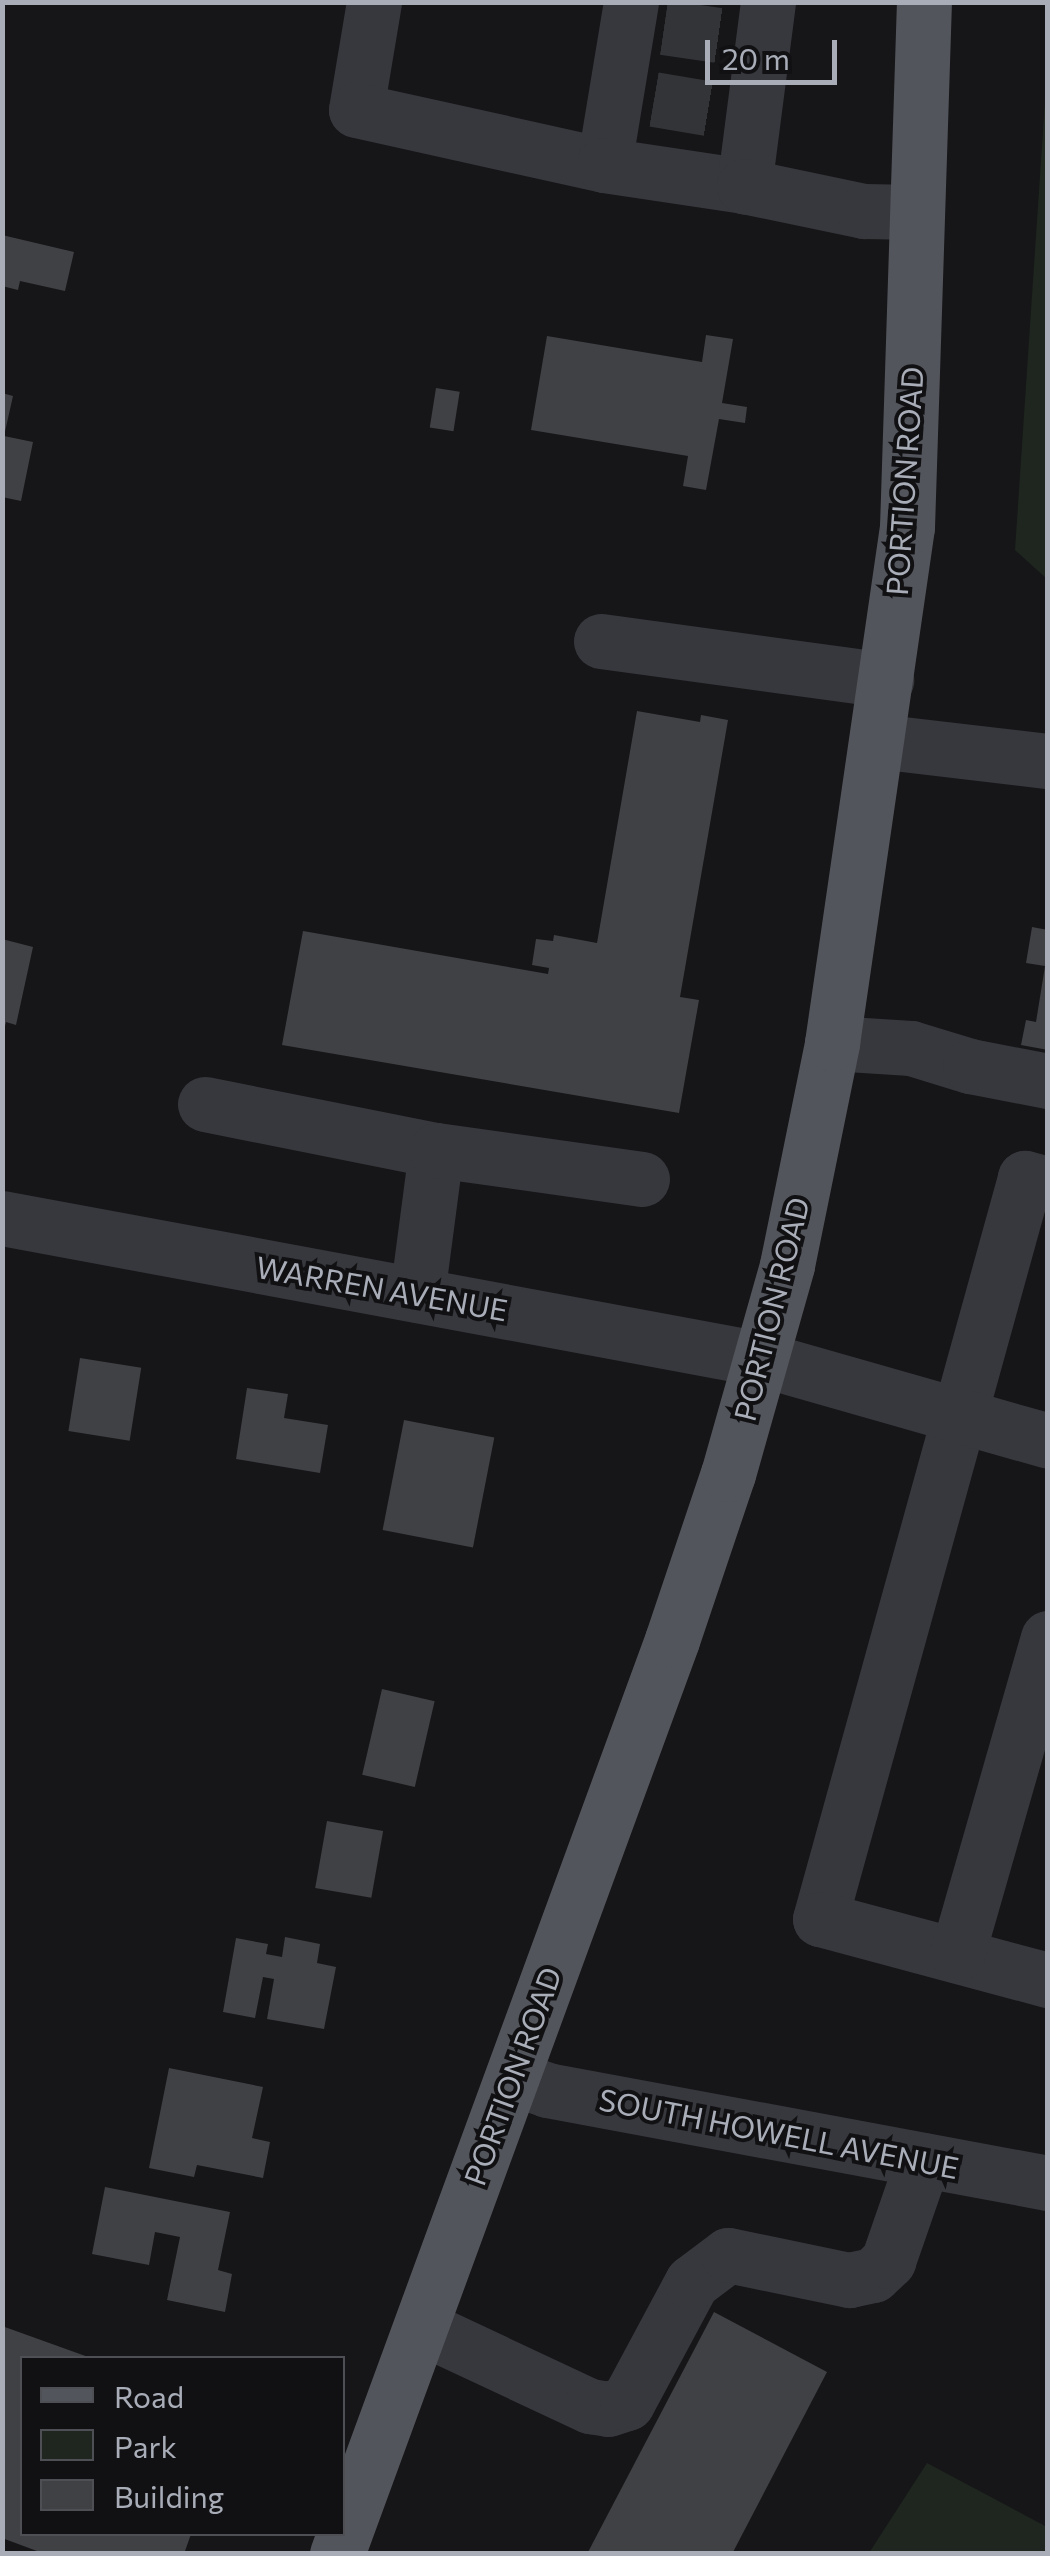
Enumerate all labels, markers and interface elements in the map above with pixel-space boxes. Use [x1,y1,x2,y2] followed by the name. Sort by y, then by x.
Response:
[710,20,842,82] scale bar
[722,39,790,76] text: 20 m
[878,365,930,597] street label: PORTION ROAD
[726,1193,816,1425] street label: PORTION ROAD
[253,1248,511,1328] street label: WARREN AVENUE
[456,1962,568,2190] street label: PORTION ROAD
[596,2080,962,2186] street label: SOUTH HOWELL AVENUE
[20,2356,345,2536] legend
[114,2377,184,2414] text: Road
[114,2427,177,2464] text: Park
[114,2477,224,2514] text: Building

